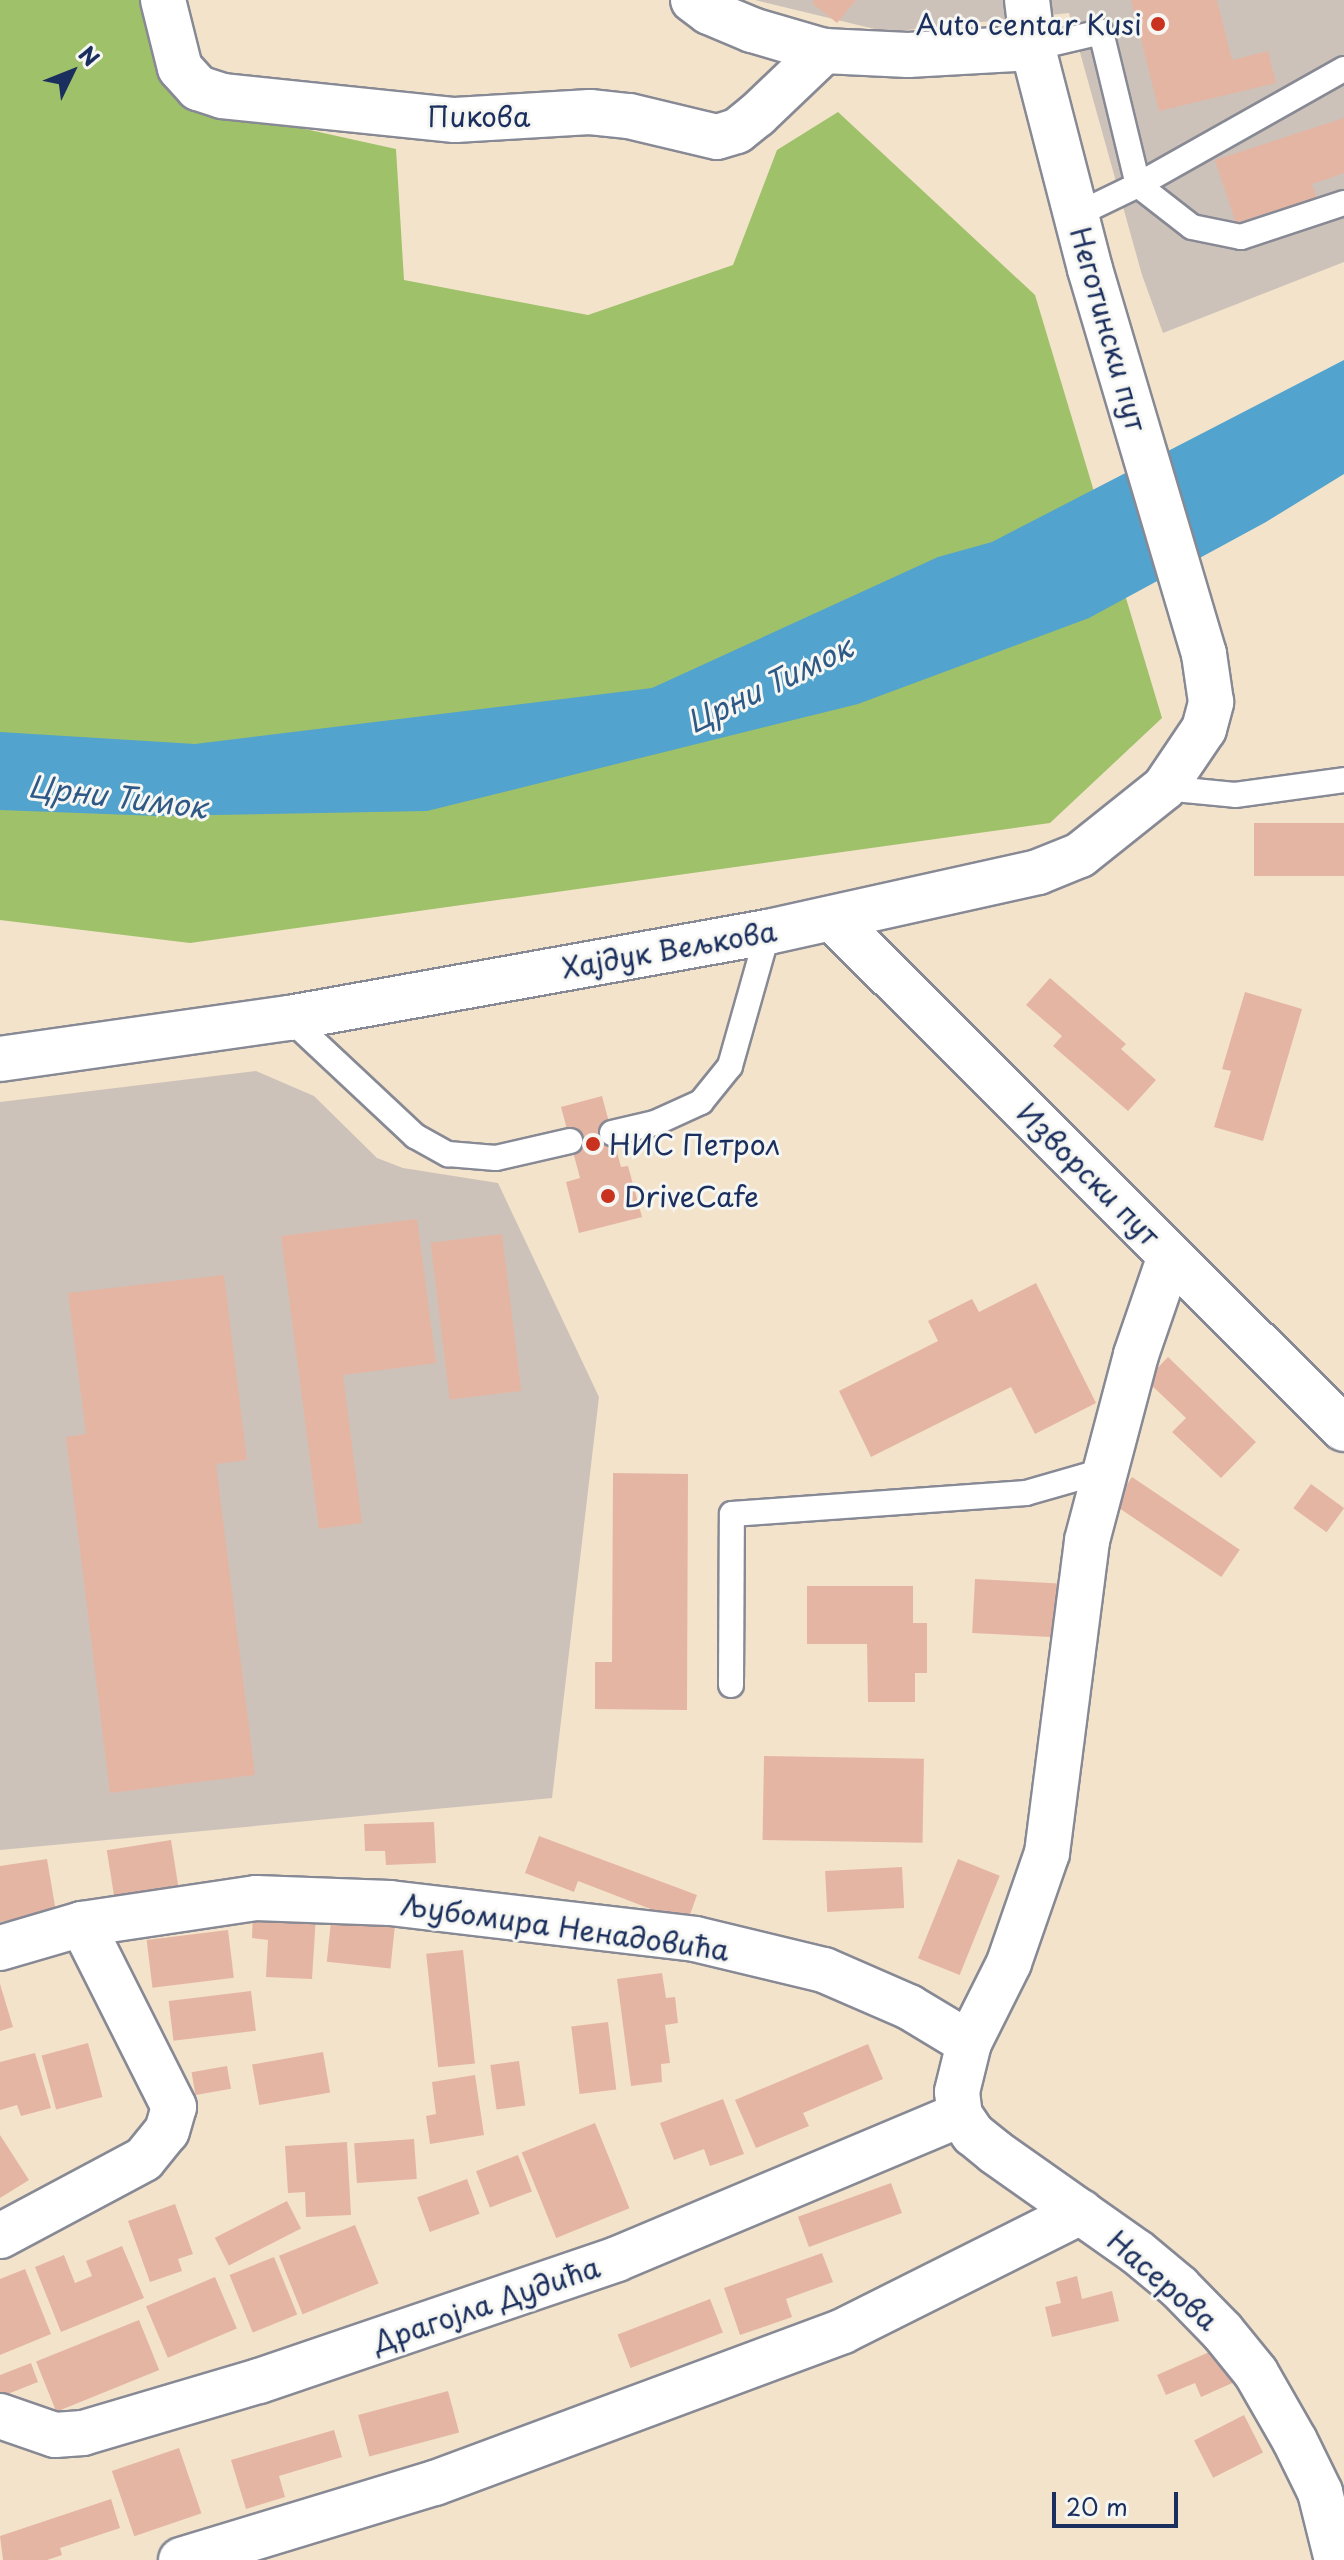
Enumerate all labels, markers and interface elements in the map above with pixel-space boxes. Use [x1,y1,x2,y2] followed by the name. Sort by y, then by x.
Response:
[915,7,1142,41] place label: Auto centar Kusi
[1149,15,1167,33] marker: Auto centar Kusi
[32,32,112,112] north arrow
[72,38,108,73] text: N
[428,99,530,133] street label: Пикова
[1064,222,1154,436] street label: Неготински пут
[680,628,858,740] water label: Црни Тимок
[26,767,210,825] water label: Црни Тимок
[558,913,780,985] street label: Хајдук Вељкова
[1010,1095,1168,1253] street label: Изворски пут
[609,1127,781,1161] place label: НИС Петрол
[584,1135,602,1153] marker: НИС Петрол
[624,1179,759,1213] place label: DriveCafe
[599,1187,617,1205] marker: DriveCafe
[399,1887,731,1967] street label: Љубомира Ненадовића
[1101,2223,1225,2337] street label: Насерова
[368,2249,604,2359] street label: Драгојла Дудића
[1056,2476,1182,2526] scale bar
[1066,2488,1128,2524] text: 20 m

